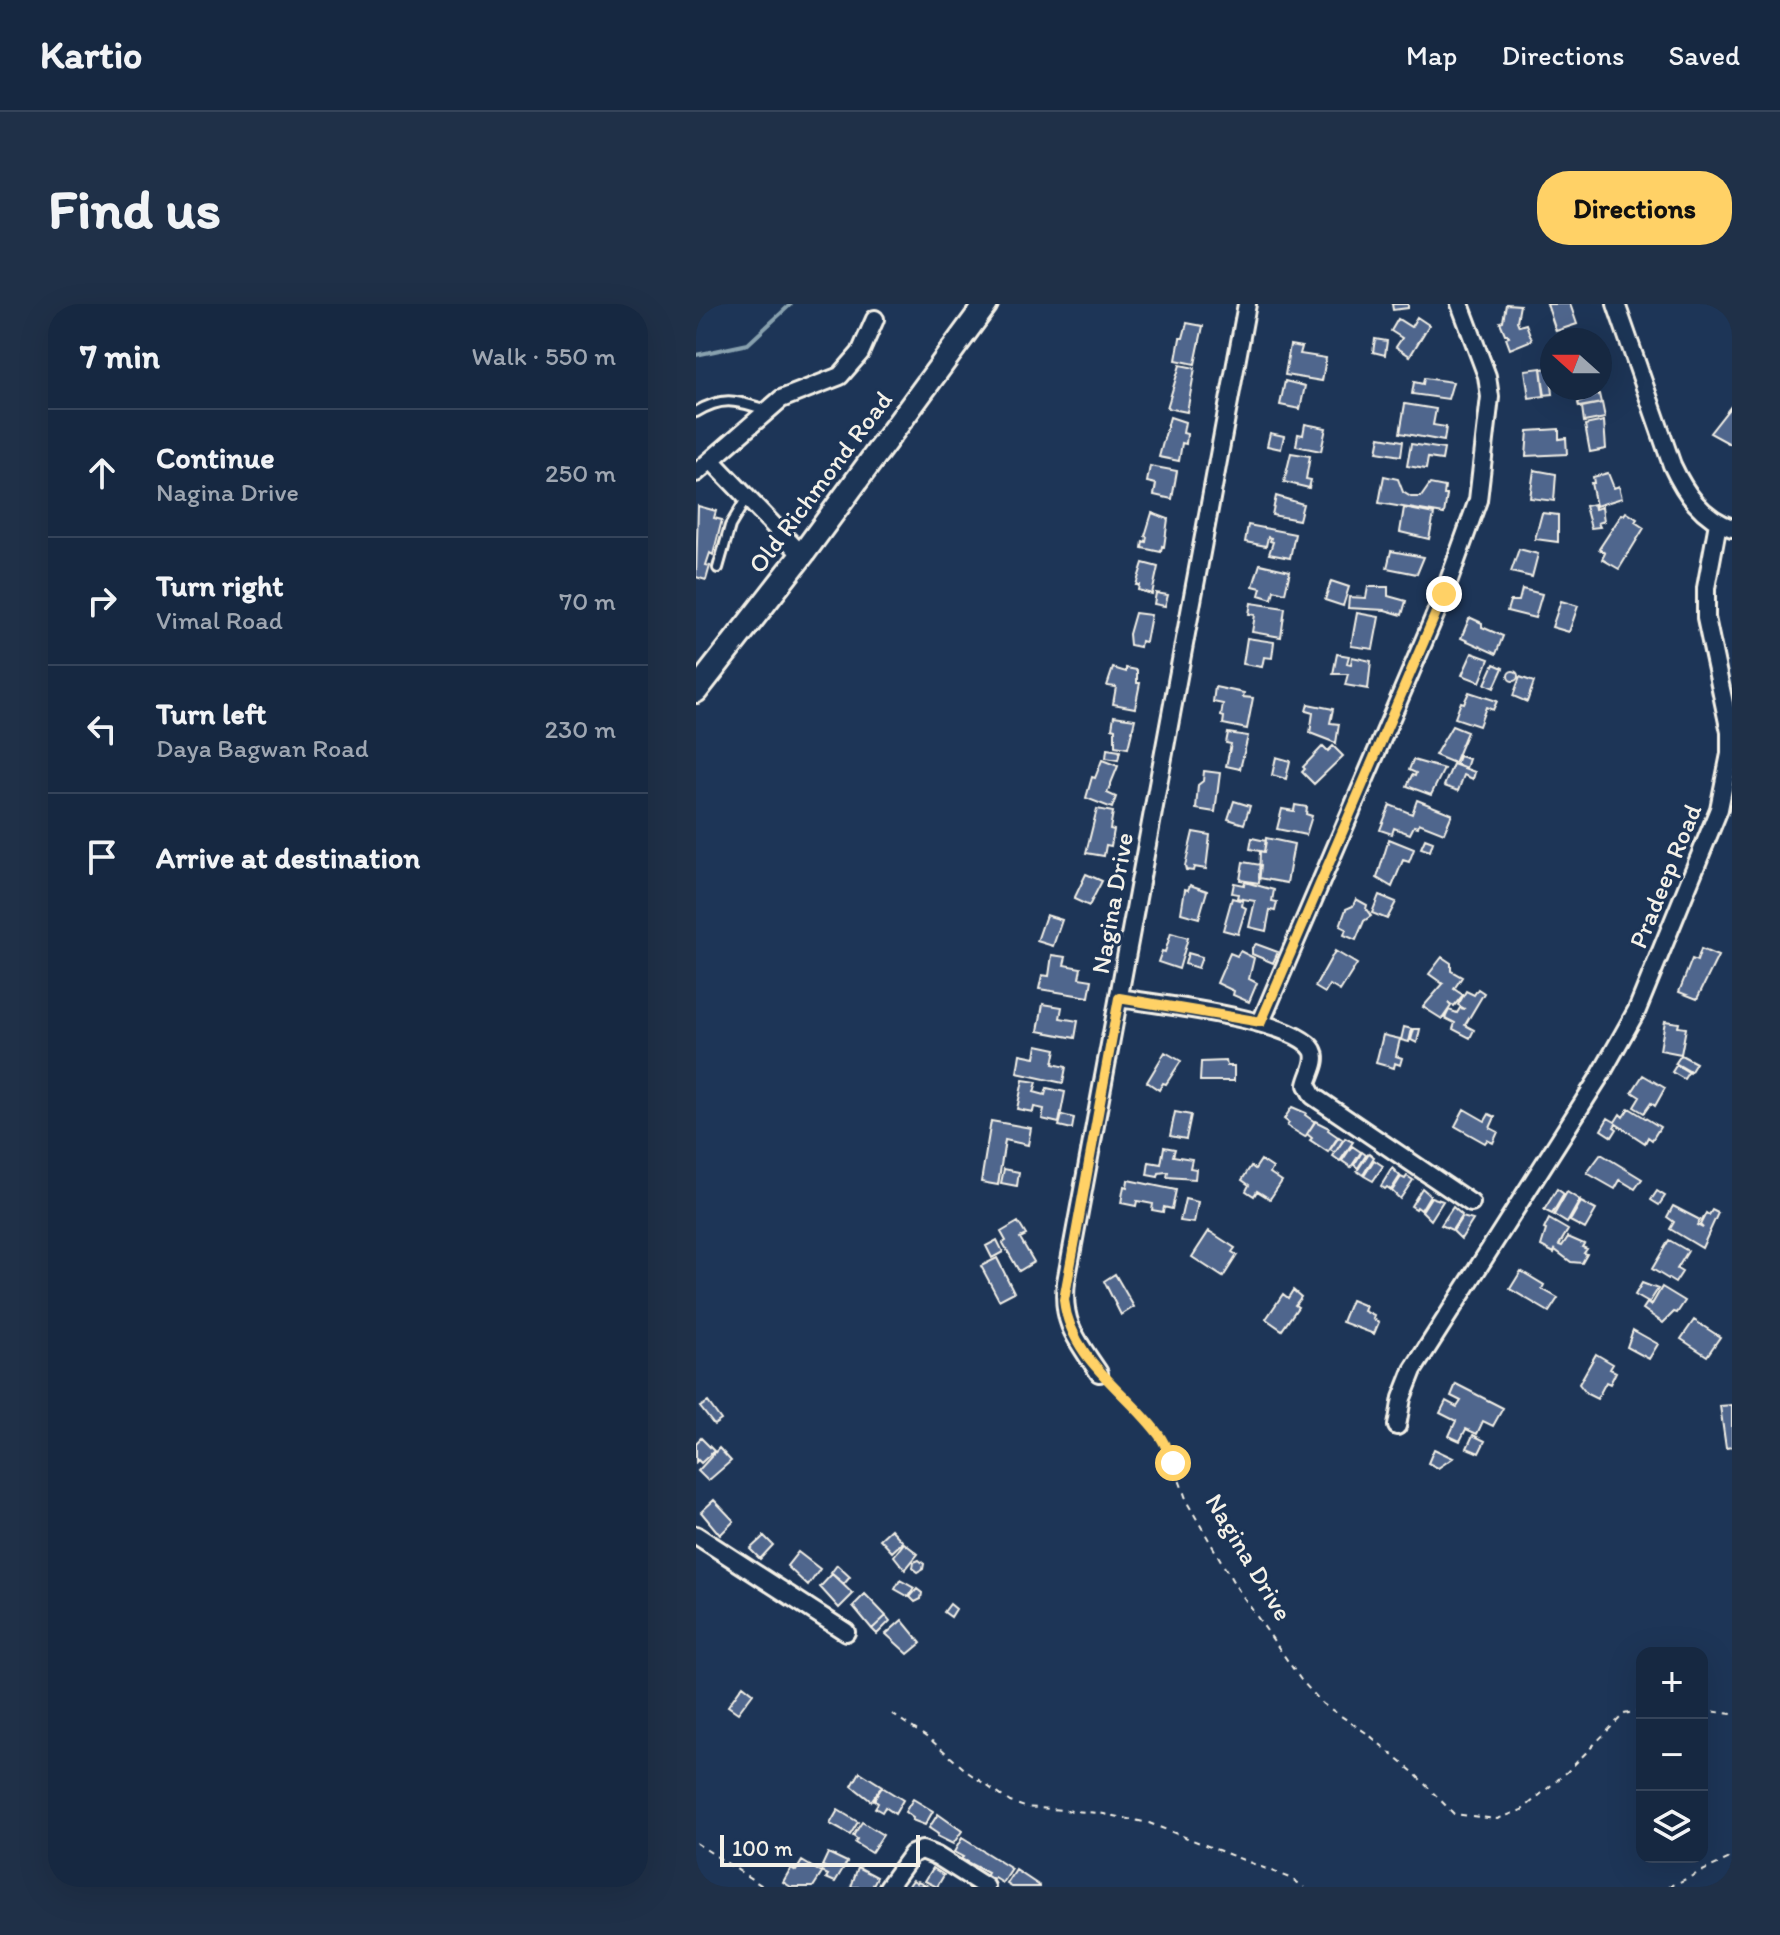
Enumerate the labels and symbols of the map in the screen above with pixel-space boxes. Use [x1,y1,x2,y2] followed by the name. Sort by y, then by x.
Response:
[1540,328,1612,400] north arrow
[741,384,899,579] street label: Old Richmond Road
[1426,576,1462,612] route end
[1621,798,1709,953] street label: Pradeep Road
[1084,830,1140,976] street label: Nagina Drive
[1155,1445,1191,1481] route start
[1198,1488,1300,1626] street label: Nagina Drive
[720,1831,920,1867] scale bar

